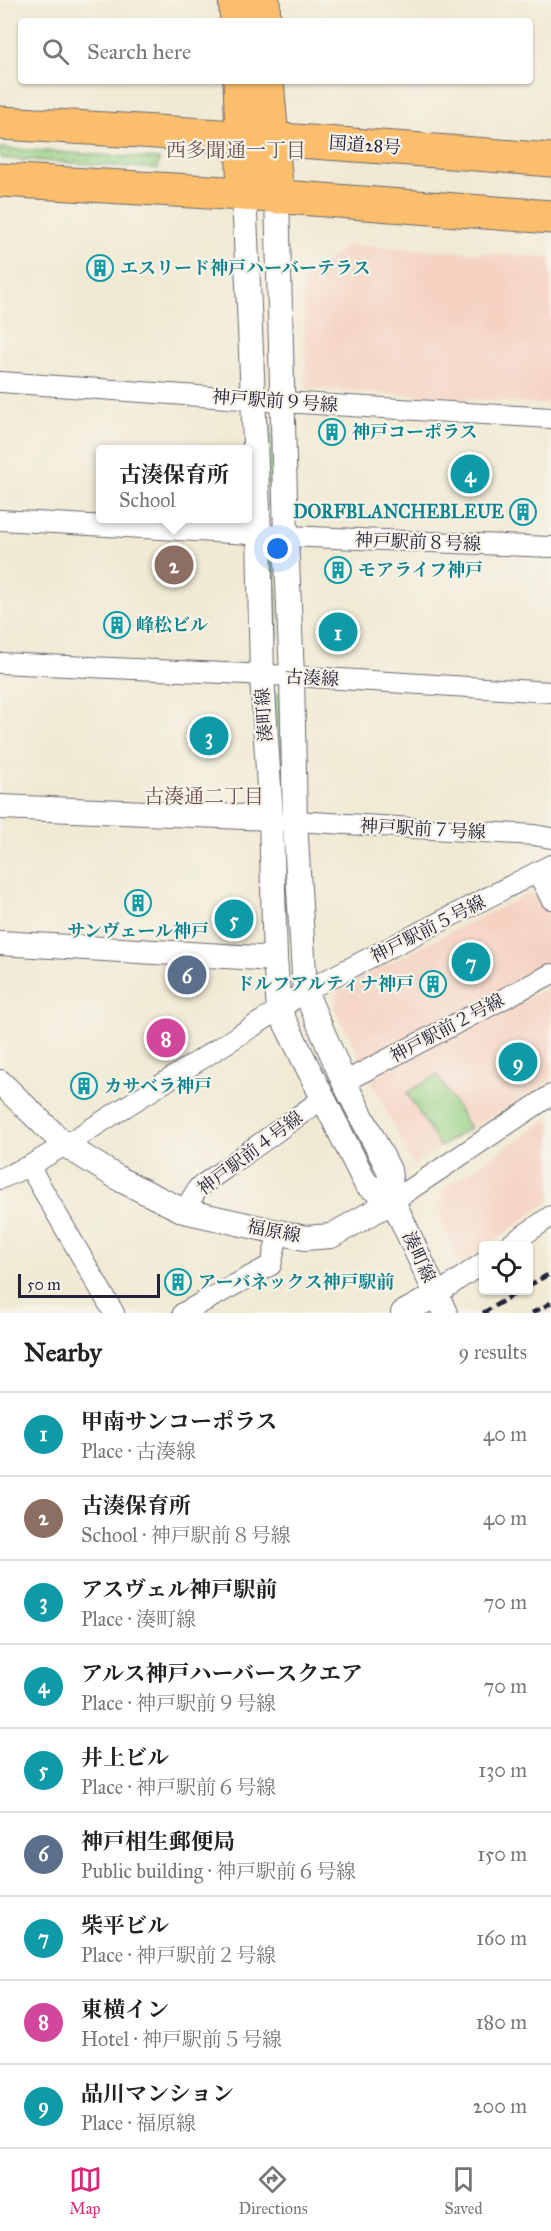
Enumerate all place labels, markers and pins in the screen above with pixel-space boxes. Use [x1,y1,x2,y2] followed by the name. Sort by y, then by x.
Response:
[85,253,115,283] building icon: エスリード神戸ハーバーテラス
[120,257,371,279] place label: エスリード神戸ハーバーテラス
[317,417,347,447] building icon: 神戸コーポラス
[352,421,477,443] place label: 神戸コーポラス
[450,452,490,496] pin: 4
[508,497,538,527] building icon: DORFBLANCHEBLEUE
[293,501,504,523] place label: DORFBLANCHEBLEUE
[154,542,194,588] pin: 2
[323,555,353,585] building icon: モアライフ神戸
[358,559,483,581] place label: モアライフ神戸
[102,610,132,640] building icon: 峰松ビル
[318,610,358,654] pin: 1
[136,614,208,636] place label: 峰松ビル
[190,714,228,758] pin: 3
[123,888,153,918] building icon: サンヴェール神戸
[214,896,254,942] pin: 5
[67,920,209,942] place label: サンヴェール神戸
[452,940,490,984] pin: 7
[168,952,207,998] pin: 6
[418,969,448,999] building icon: ドルフアルティナ神戸
[236,973,414,995] place label: ドルフアルティナ神戸
[146,1016,186,1060] pin: 8
[498,1040,538,1084] pin: 9
[69,1071,99,1101] building icon: カサベラ神戸
[104,1075,212,1097] place label: カサベラ神戸
[163,1267,193,1297] building icon: アーバネックス神戸駅前
[198,1271,394,1293] place label: アーバネックス神戸駅前

